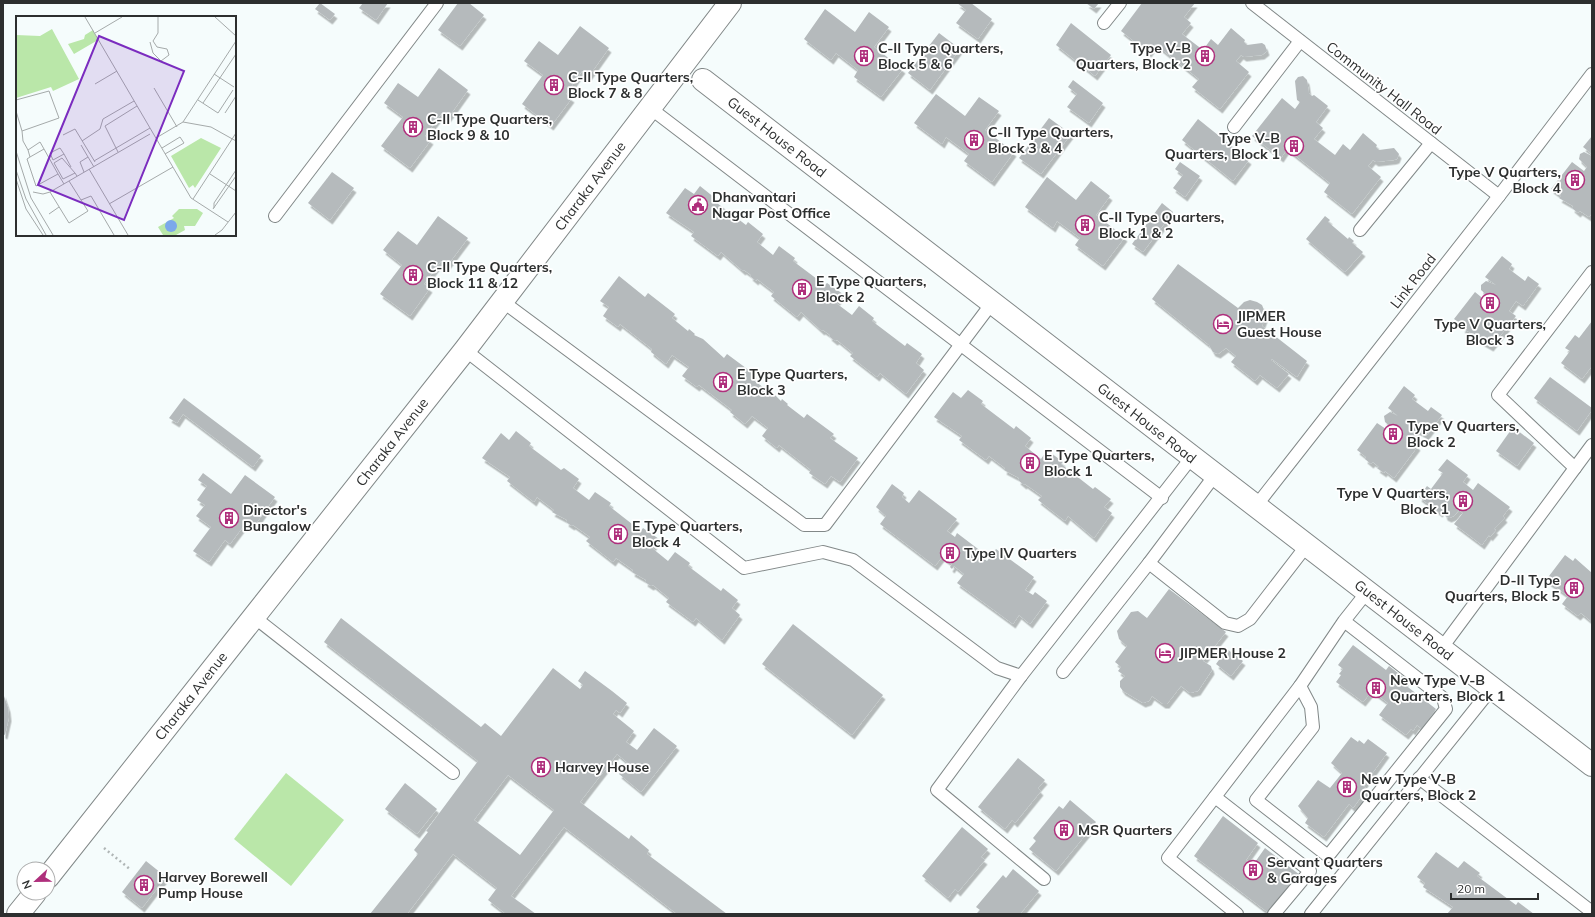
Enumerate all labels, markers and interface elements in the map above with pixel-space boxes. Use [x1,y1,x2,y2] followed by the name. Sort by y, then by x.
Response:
[16,16,236,236] inset map
[1323,37,1445,139] street label: Community Hall Road
[878,39,1003,73] place label: C-II Type Quarters, Block 5 & 6
[1076,39,1191,73] place label: Type V-B Quarters, Block 2
[853,45,875,67] building icon: C-II Type Quarters, Block 5 & 6
[1194,45,1216,67] building icon: Type V-B Quarters, Block 2
[568,68,693,102] place label: C-II Type Quarters, Block 7 & 8
[543,74,565,96] building icon: C-II Type Quarters, Block 7 & 8
[724,93,830,181] street label: Guest House Road
[427,110,552,144] place label: C-II Type Quarters, Block 9 & 10
[402,116,424,138] building icon: C-II Type Quarters, Block 9 & 10
[988,123,1113,157] place label: C-II Type Quarters, Block 3 & 4
[963,129,985,151] building icon: C-II Type Quarters, Block 3 & 4
[1165,129,1280,163] place label: Type V-B Quarters, Block 1
[1283,135,1305,157] building icon: Type V-B Quarters, Block 1
[550,138,630,234] street label: Charaka Avenue
[1449,163,1562,197] place label: Type V Quarters, Block 4
[1564,169,1586,191] building icon: Type V Quarters, Block 4
[712,188,831,222] place label: Dhanvantari Nagar Post Office
[687,194,709,216] public building icon: Dhanvantari Nagar Post Office
[1099,208,1224,242] place label: C-II Type Quarters, Block 1 & 2
[1074,214,1096,236] building icon: C-II Type Quarters, Block 1 & 2
[1386,250,1440,312] street label: Link Road
[427,258,552,292] place label: C-II Type Quarters, Block 11 & 12
[402,264,424,286] building icon: C-II Type Quarters, Block 11 & 12
[816,272,926,306] place label: E Type Quarters, Block 2
[791,278,813,300] building icon: E Type Quarters, Block 2
[1479,292,1501,314] building icon: Type V Quarters, Block 3
[1237,307,1322,341] place label: JIPMER Guest House
[1212,313,1234,335] hotel icon: JIPMER Guest House
[1434,315,1546,349] place label: Type V Quarters, Block 3
[737,365,847,399] place label: E Type Quarters, Block 3
[712,371,734,393] building icon: E Type Quarters, Block 3
[1094,379,1200,467] street label: Guest House Road
[352,394,432,490] street label: Charaka Avenue
[1407,417,1519,451] place label: Type V Quarters, Block 2
[1382,423,1404,445] building icon: Type V Quarters, Block 2
[1044,446,1154,480] place label: E Type Quarters, Block 1
[1019,452,1041,474] building icon: E Type Quarters, Block 1
[1337,484,1449,518] place label: Type V Quarters, Block 1
[1452,490,1474,512] building icon: Type V Quarters, Block 1
[243,501,312,535] place label: Director's Bungalow
[218,507,240,529] building icon: Director's Bungalow
[632,517,742,551] place label: E Type Quarters, Block 4
[607,523,629,545] building icon: E Type Quarters, Block 4
[939,542,961,564] building icon: Type IV Quarters
[964,544,1077,562] place label: Type IV Quarters
[1445,571,1560,605] place label: D-II Type Quarters, Block 5
[1351,576,1457,664] street label: Guest House Road
[1563,577,1585,599] building icon: D-II Type Quarters, Block 5
[1154,642,1176,664] hotel icon: JIPMER House 2
[1179,644,1286,662] place label: JIPMER House 2
[151,648,231,744] street label: Charaka Avenue
[1390,671,1505,705] place label: New Type V-B Quarters, Block 1
[1365,677,1387,699] building icon: New Type V-B Quarters, Block 1
[530,756,552,778] building icon: Harvey House
[555,758,649,776] place label: Harvey House
[1361,770,1476,804] place label: New Type V-B Quarters, Block 2
[1336,776,1358,798] building icon: New Type V-B Quarters, Block 2
[1053,819,1075,841] building icon: MSR Quarters
[1078,821,1172,839] place label: MSR Quarters
[1267,853,1383,887] place label: Servant Quarters & Garages
[1242,859,1264,881] building icon: Servant Quarters & Garages
[16,861,56,901] north arrow
[158,868,268,902] place label: Harvey Borewell Pump House
[133,874,155,896] building icon: Harvey Borewell Pump House
[1451,875,1538,901] scale bar
[19,878,35,891] text: N
[1457,881,1485,896] text: 20 m

